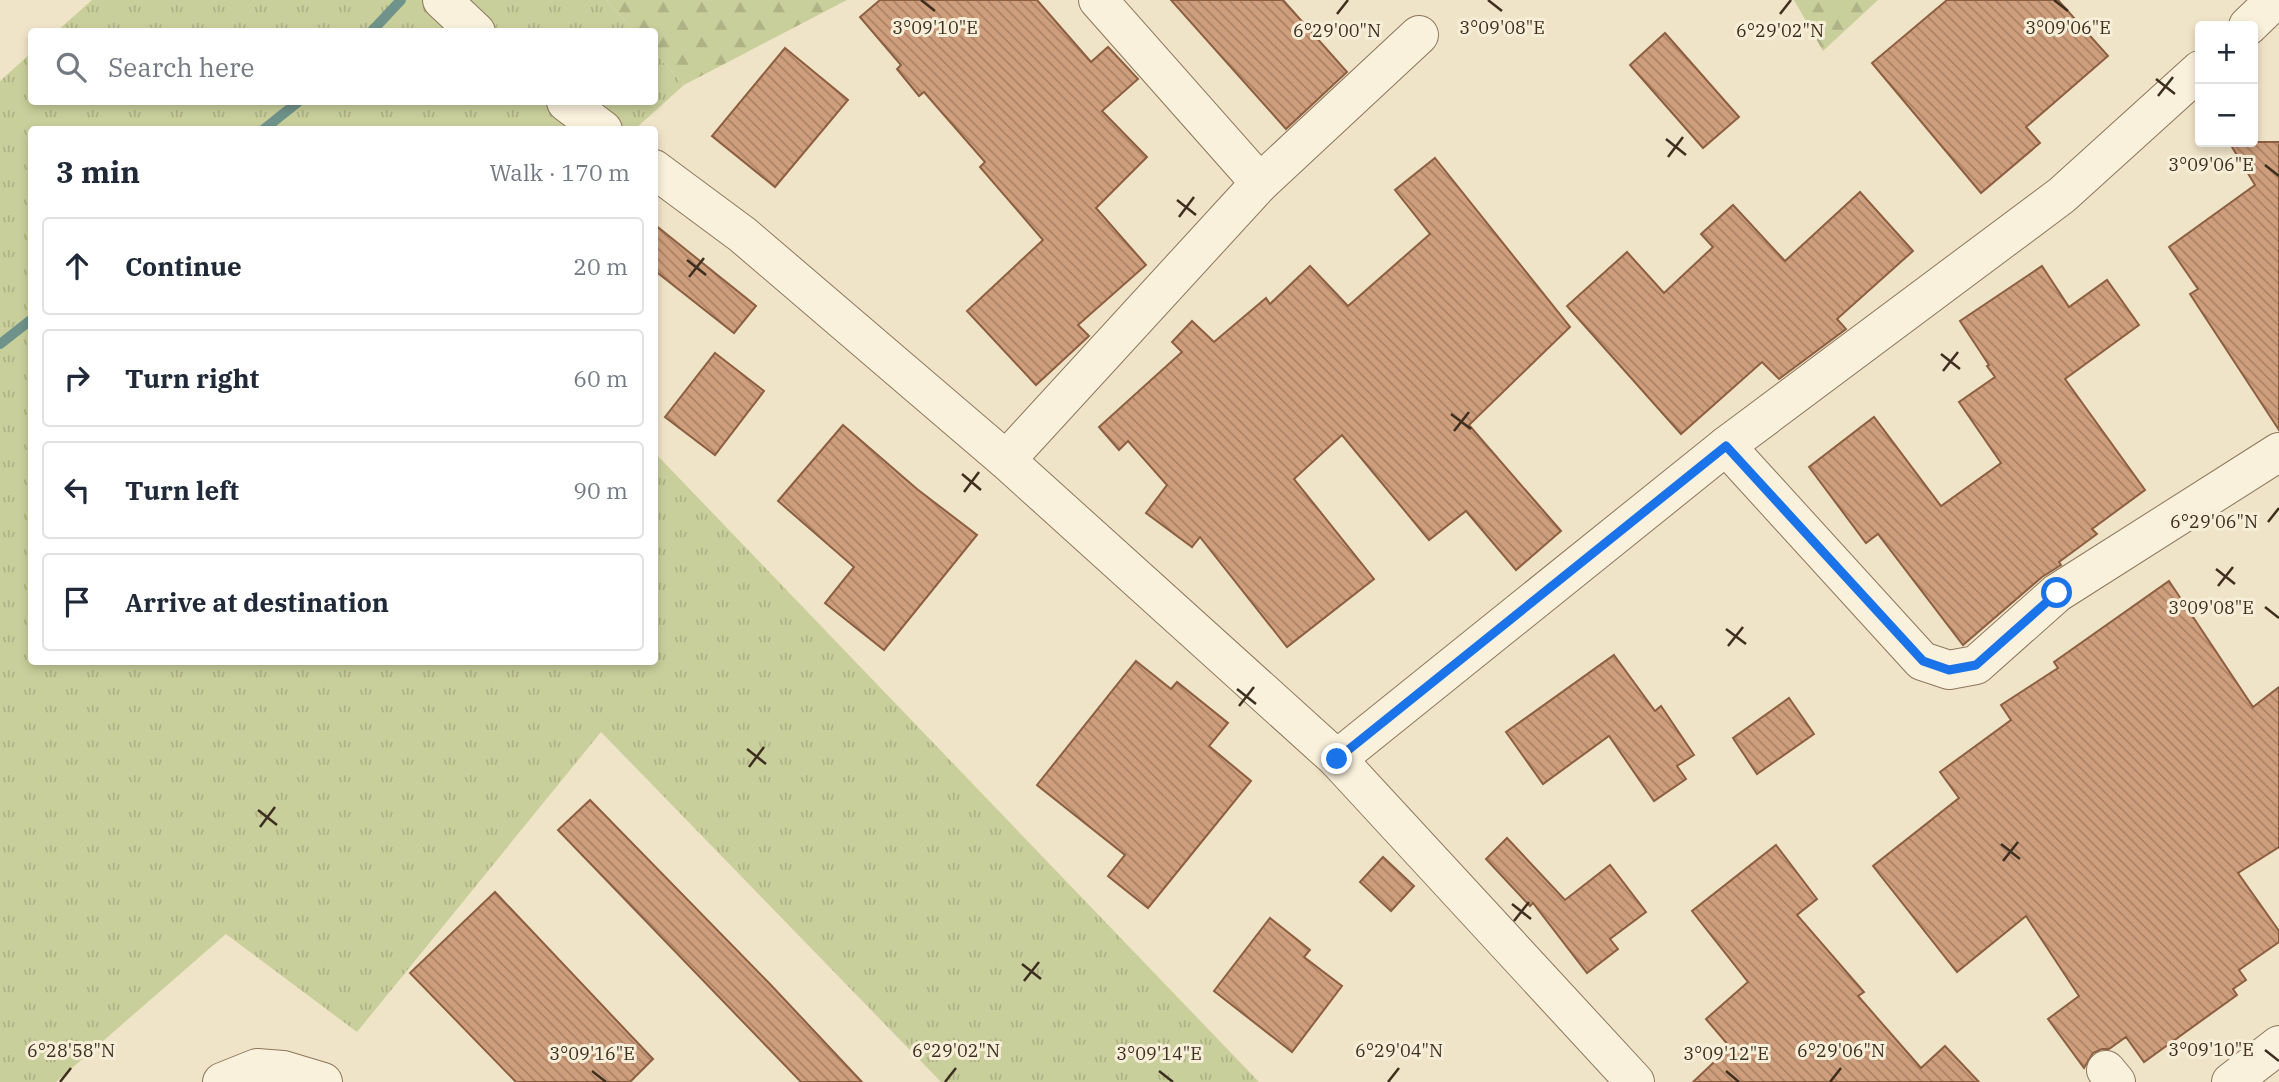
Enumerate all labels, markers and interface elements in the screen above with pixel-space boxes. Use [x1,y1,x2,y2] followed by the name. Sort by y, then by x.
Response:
[892,16,978,39] text: 3°09'10"E
[1459,16,1545,39] text: 3°09'08"E
[2025,16,2111,39] text: 3°09'06"E
[1293,19,1381,42] text: 6°29'00"N
[1736,19,1824,42] text: 6°29'02"N
[2195,21,2258,147] map controls
[2195,21,2258,84] button: +
[28,28,658,105] search box
[52,48,90,86] icon: search
[108,50,254,84] text: Search here
[2195,84,2258,147] button: −
[56,152,140,191] text: 3 min
[2168,153,2254,176] text: 3°09'06"E
[489,157,630,187] text: Walk · 170 m
[58,247,96,285] icon: ahead
[125,249,242,283] text: Continue
[573,251,628,281] text: 20 m
[58,359,96,397] icon: right
[125,361,259,395] text: Turn right
[573,363,628,393] text: 60 m
[58,471,96,509] icon: left
[125,473,239,507] text: Turn left
[573,475,628,505] text: 90 m
[2170,510,2258,533] text: 6°29'06"N
[2041,577,2072,608] route start
[58,583,96,621] icon: arrive
[125,585,389,619] text: Arrive at destination
[2168,596,2254,619] text: 3°09'08"E
[1321,743,1352,774] route end
[2168,1038,2254,1061] text: 3°09'10"E
[27,1039,115,1062] text: 6°28'58"N
[912,1039,1000,1062] text: 6°29'02"N
[1355,1039,1443,1062] text: 6°29'04"N
[1797,1039,1885,1062] text: 6°29'06"N
[549,1042,635,1065] text: 3°09'16"E
[1116,1042,1202,1065] text: 3°09'14"E
[1683,1042,1769,1065] text: 3°09'12"E

